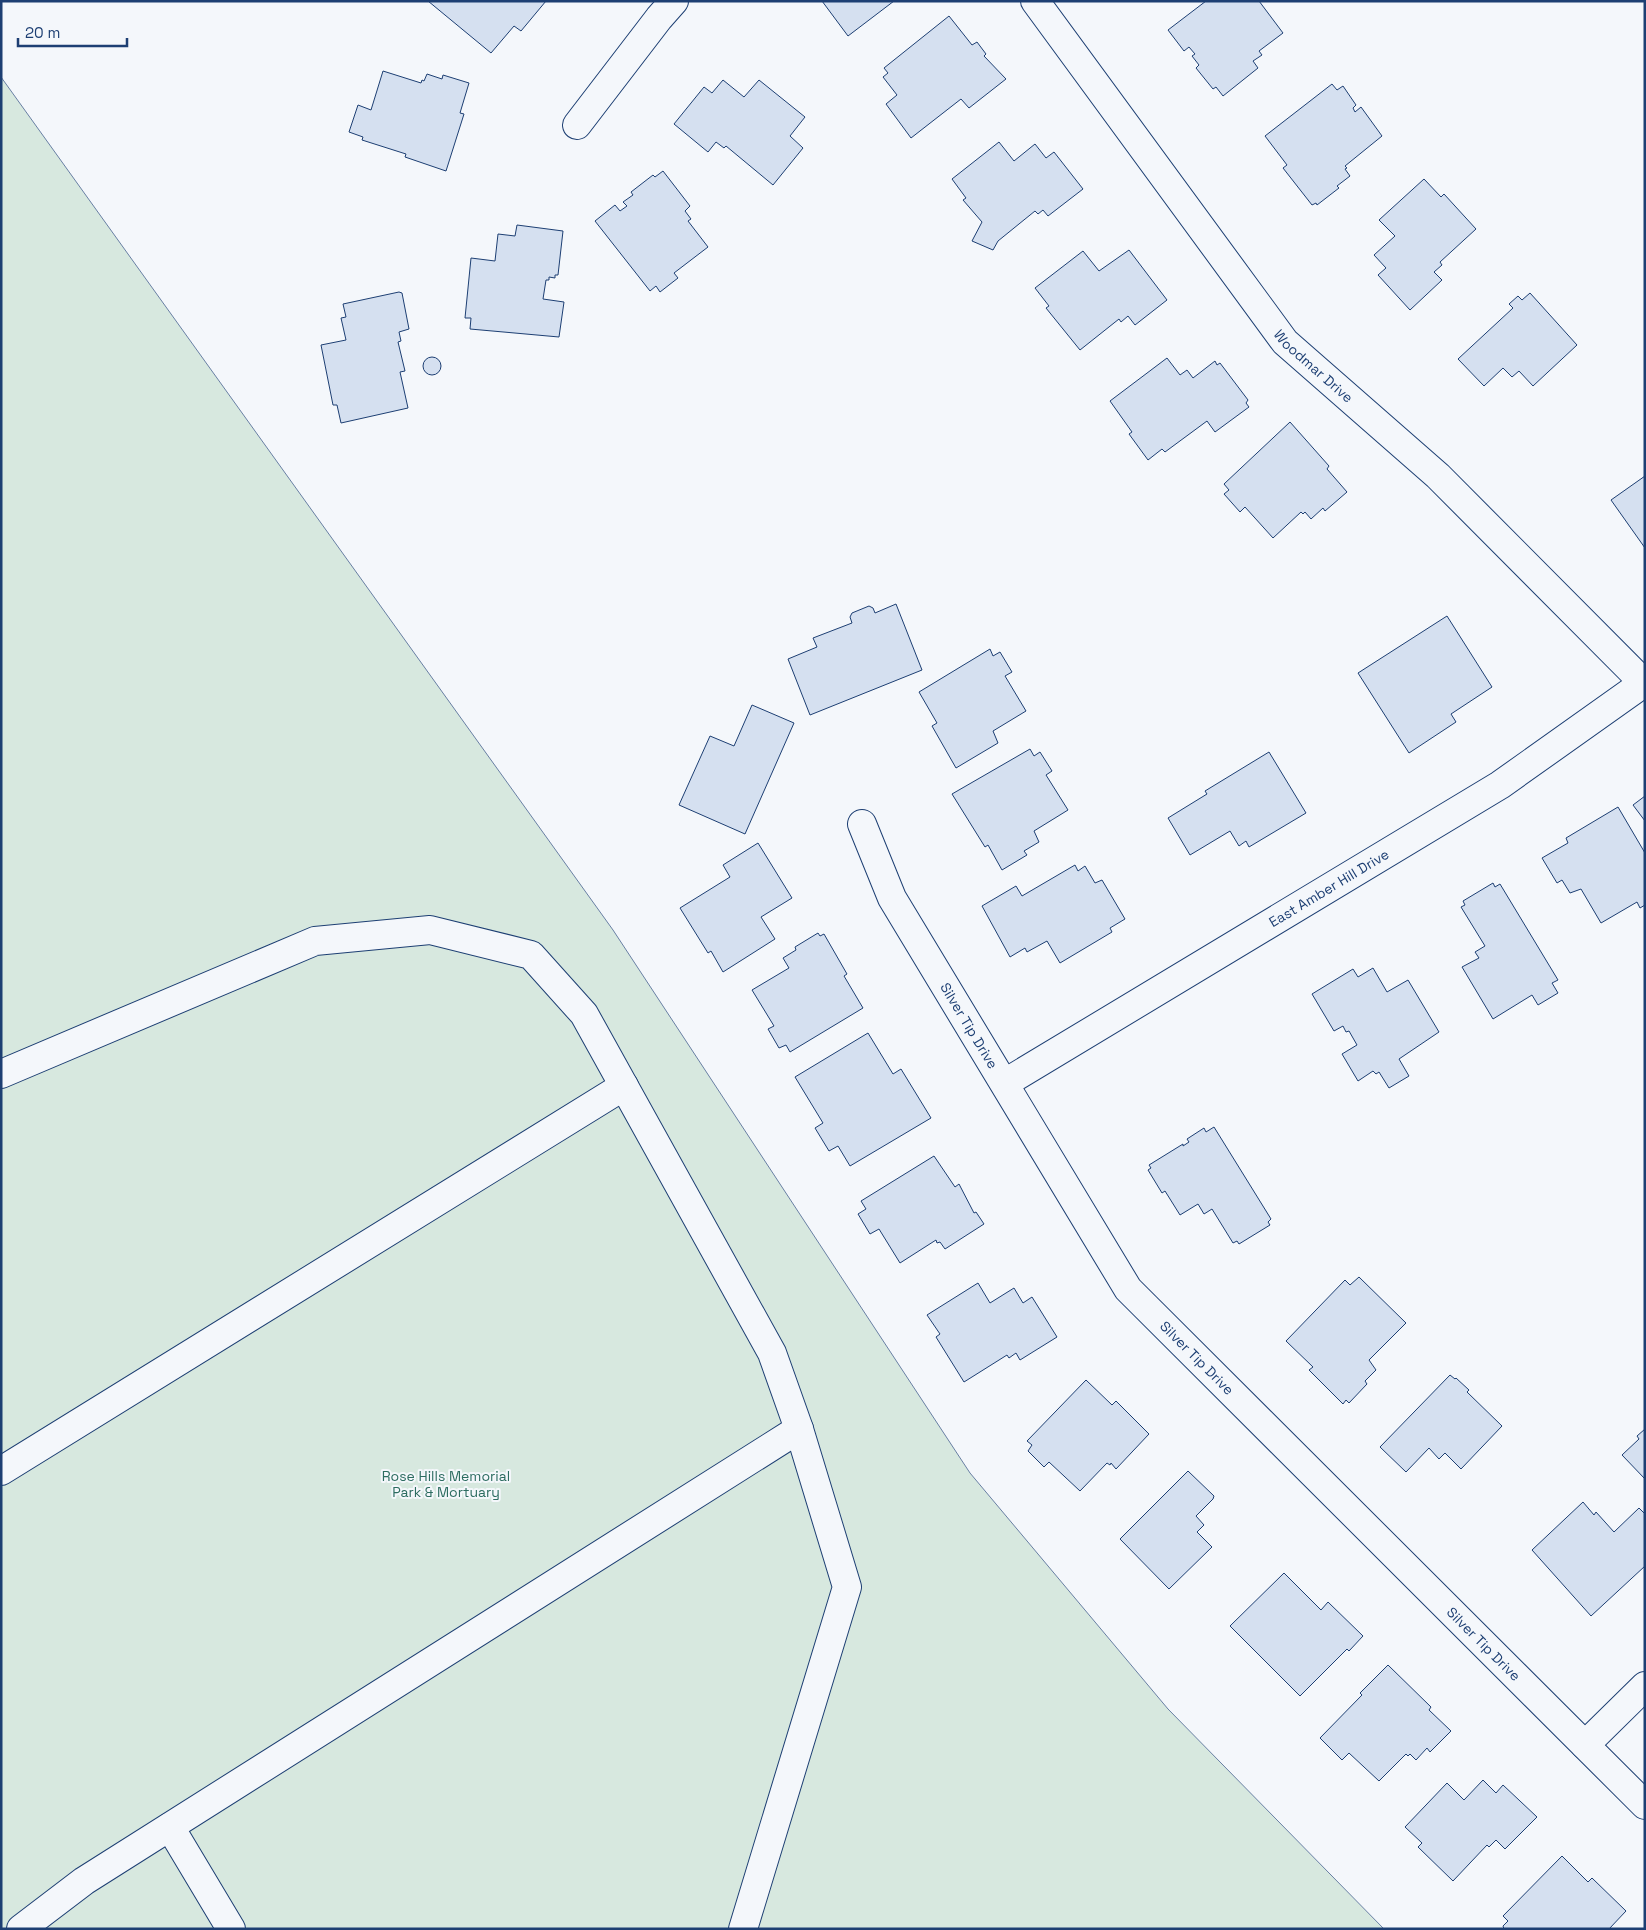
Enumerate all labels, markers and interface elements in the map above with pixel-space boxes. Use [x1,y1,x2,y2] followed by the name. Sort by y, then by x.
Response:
[18,15,126,47] scale bar
[25,23,60,42] text: 20 m
[1270,326,1357,407] street label: Woodmar Drive
[1266,845,1392,931] street label: East Amber Hill Drive
[936,979,1002,1072] street label: Silver Tip Drive
[1156,1317,1238,1399] street label: Silver Tip Drive
[382,1467,510,1501] park label: Rose Hills Memorial Park & Mortuary
[1443,1603,1524,1685] street label: Silver Tip Drive

